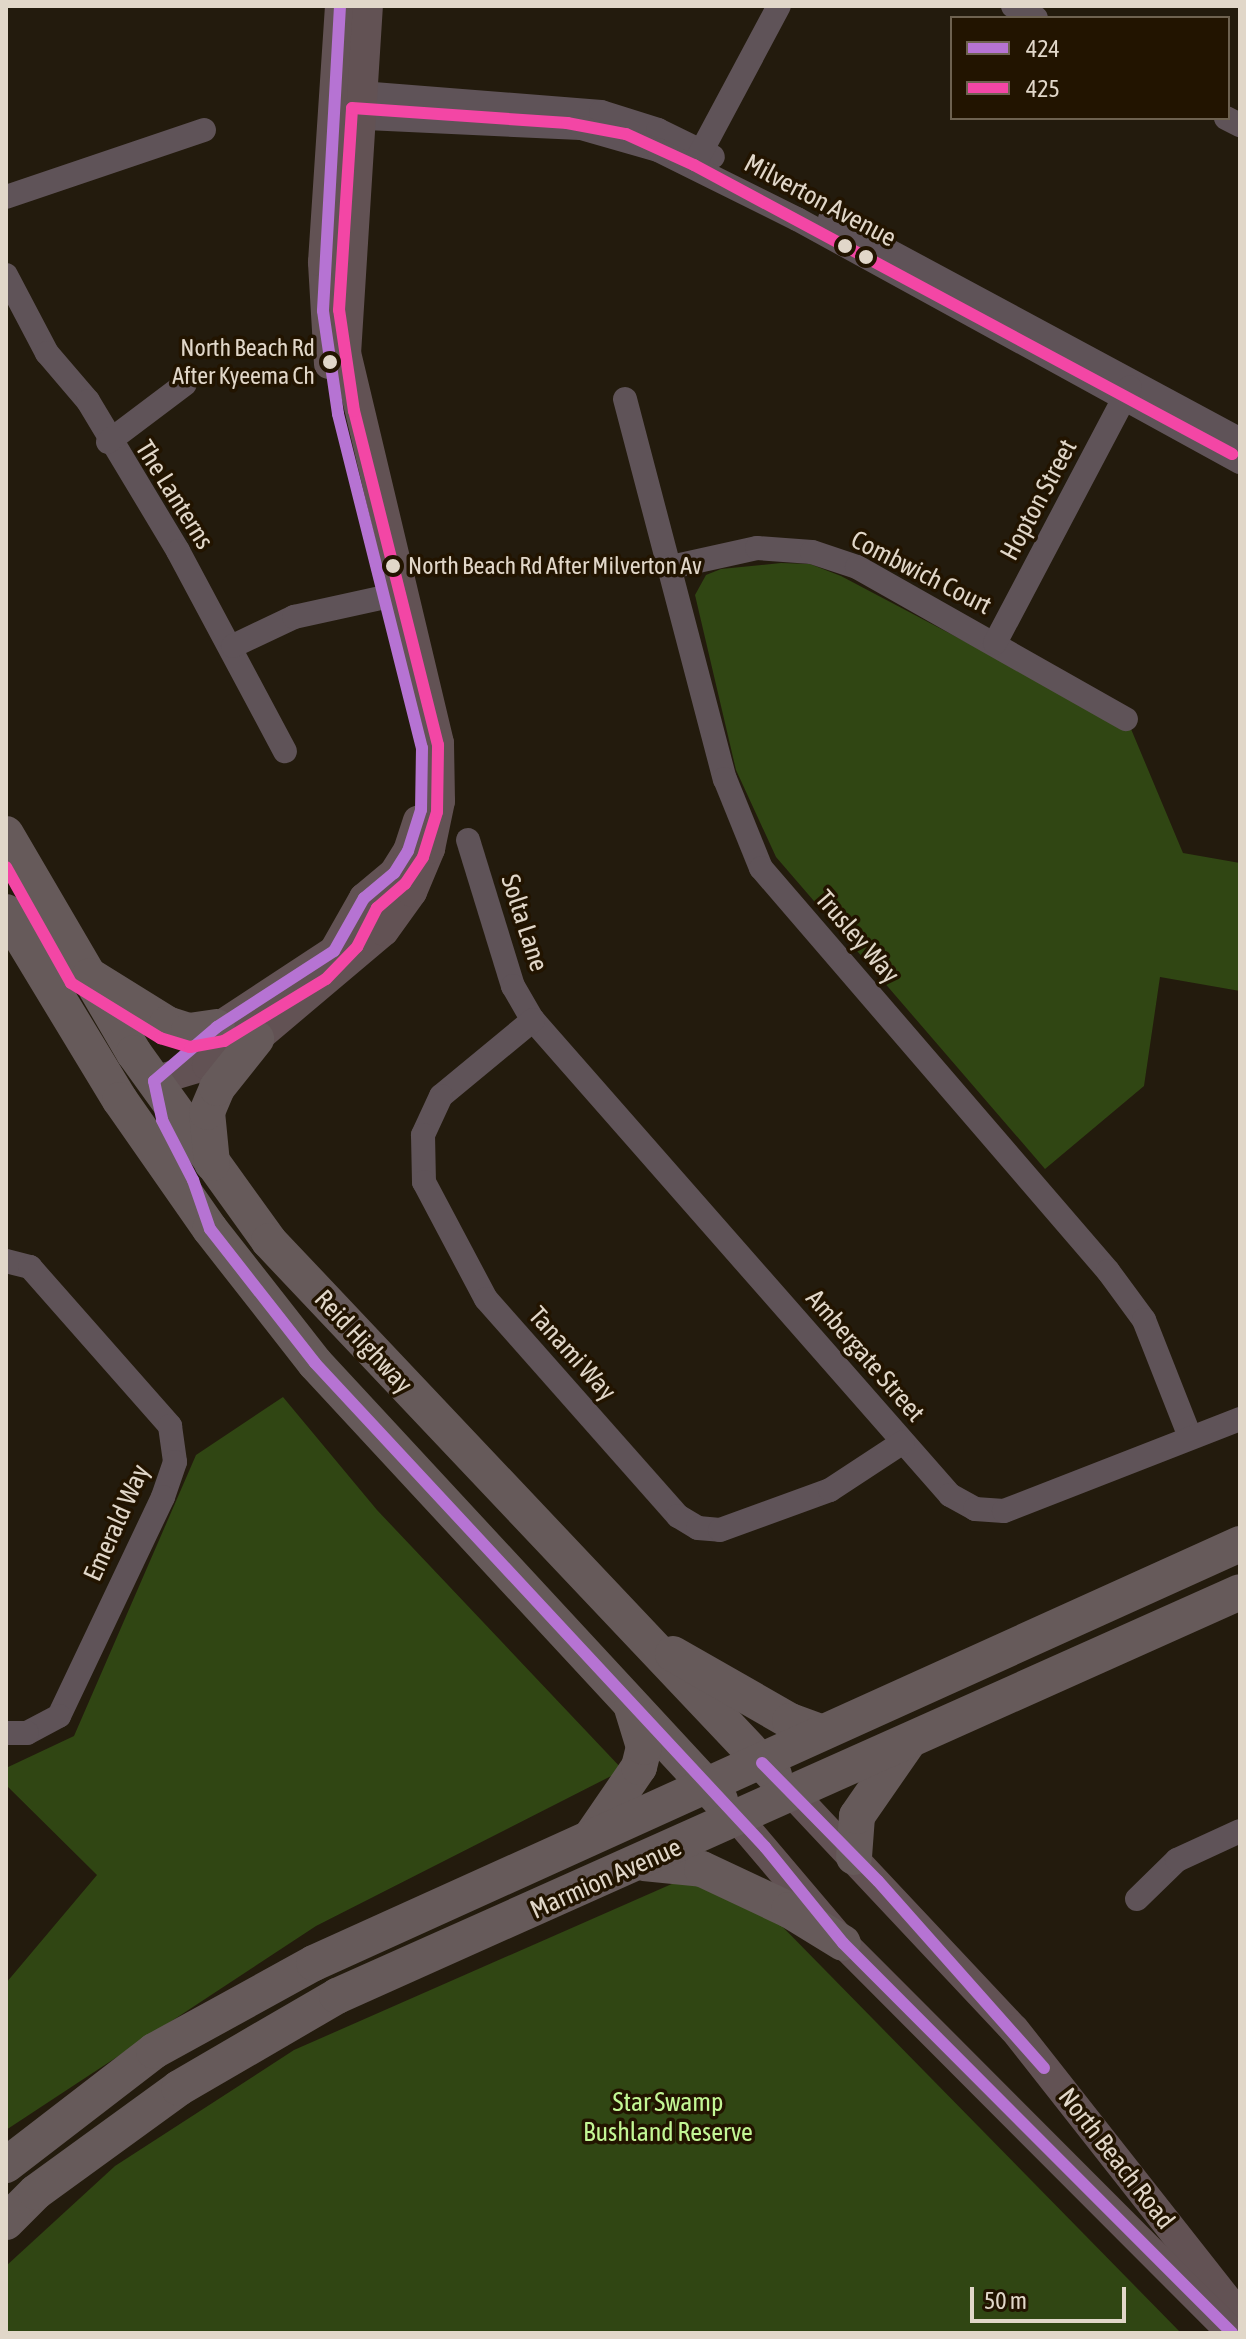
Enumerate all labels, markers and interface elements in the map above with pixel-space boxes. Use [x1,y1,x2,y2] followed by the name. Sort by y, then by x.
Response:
[950,16,1230,120] legend
[1026,35,1060,62] text: 424
[1026,75,1060,102] text: 425
[739,148,901,254] street label: Milverton Avenue
[837,238,853,254] unlabelled marker
[858,249,874,265] unlabelled marker
[172,334,315,390] place label: North Beach Rd After Kyeema Ch
[322,354,338,370] marker: North Beach Rd After Kyeema Ch
[994,434,1084,566] street label: Hopton Street
[128,435,220,555] street label: The Lanterns
[846,524,996,622] street label: Combwich Court
[408,552,702,580] place label: North Beach Rd After Milverton Av
[385,558,401,574] marker: North Beach Rd After Milverton Av
[494,871,554,975] street label: Solta Lane
[808,884,906,990] street label: Trusley Way
[307,1284,419,1400] street label: Reid Highway
[799,1284,931,1428] street label: Ambergate Street
[522,1301,622,1407] street label: Tanami Way
[77,1460,157,1586] street label: Emerald Way
[526,1832,686,1926] street label: Marmion Avenue
[1051,2082,1181,2236] street label: North Beach Road
[583,2087,753,2148] park label: Star Swamp Bushland Reserve
[974,2271,1130,2321] scale bar
[984,2287,1027,2314] text: 50 m

